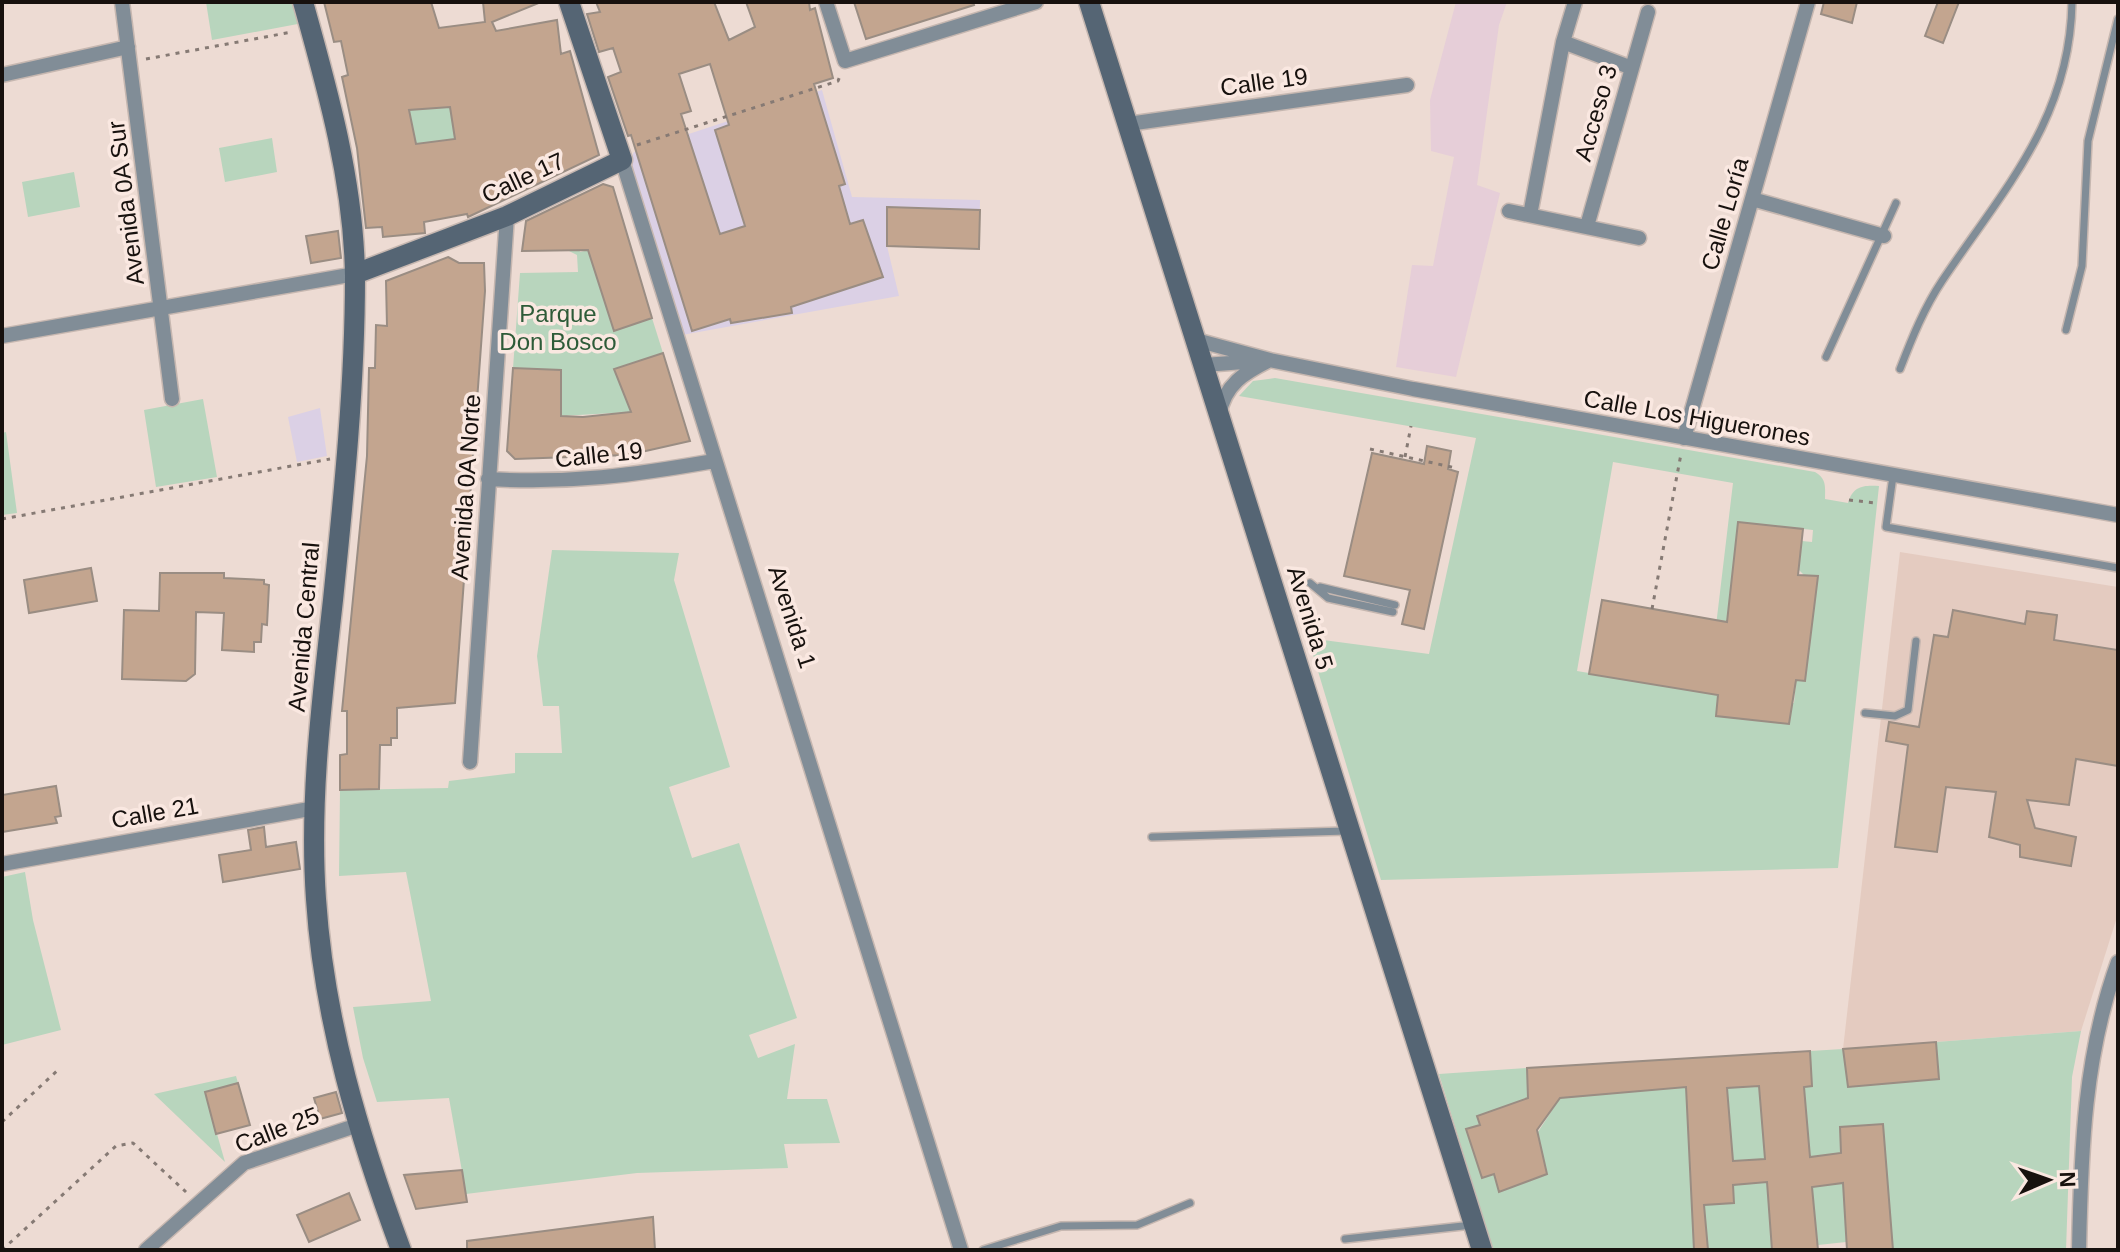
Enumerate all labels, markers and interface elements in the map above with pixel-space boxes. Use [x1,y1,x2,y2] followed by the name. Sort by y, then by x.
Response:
[1218,62,1309,101] street label: Calle 19
[1569,62,1622,164] street label: Acceso 3
[102,120,149,287] street label: Avenida 0A Sur
[477,147,568,208] street label: Calle 17
[1696,154,1754,273] street label: Calle Loría
[499,300,617,355] park label: Parque Don Bosco
[1582,384,1812,451] street label: Calle Los Higuerones
[446,393,485,581] street label: Avenida 0A Norte
[554,436,644,473] street label: Calle 19
[283,541,324,713] street label: Avenida Central
[763,562,822,672] street label: Avenida 1
[1282,563,1339,673] street label: Avenida 5
[109,792,201,833] street label: Calle 21
[231,1101,323,1158] street label: Calle 25
[2008,1140,2088,1220] north arrow
[2055,1171,2080,1188] text: N

